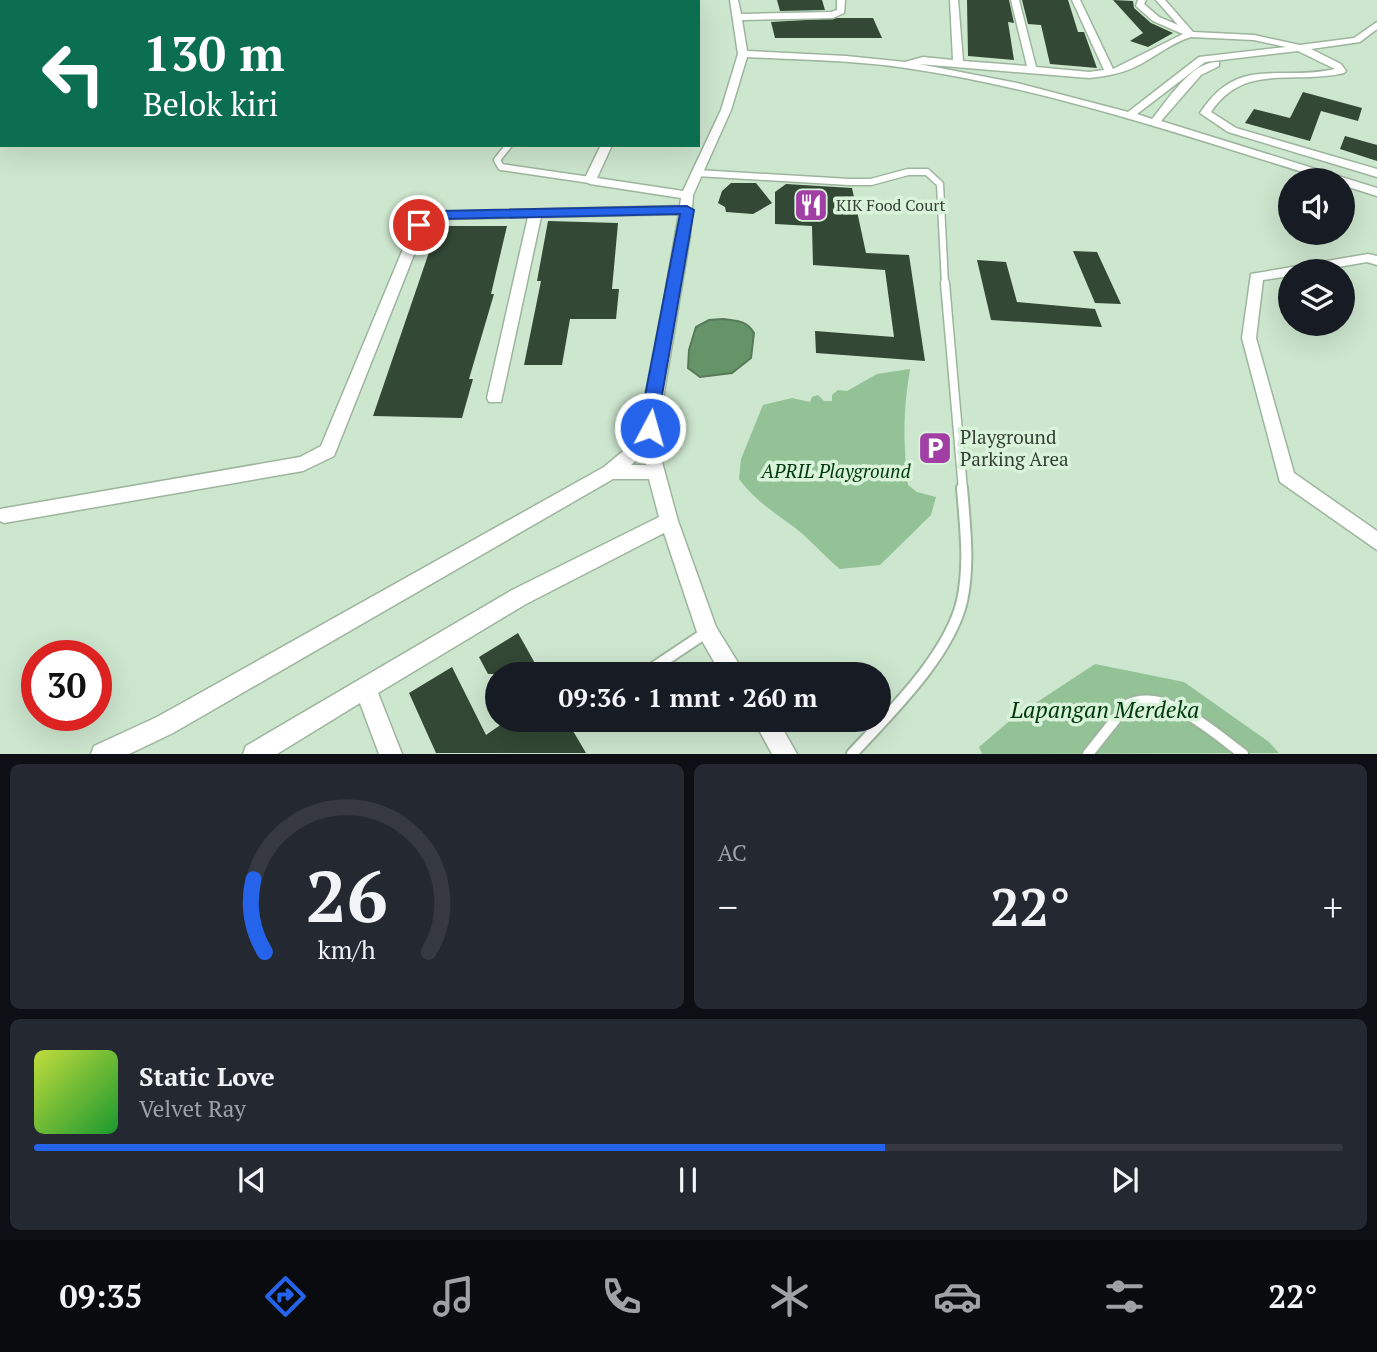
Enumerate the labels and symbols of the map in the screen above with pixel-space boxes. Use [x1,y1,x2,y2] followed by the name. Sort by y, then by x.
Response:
[792,186,830,224] restaurant icon: KIK Food Court
[836,194,945,216] place label: KIK Food Court
[389,195,449,255] pin
[613,391,687,465] position arrow
[960,424,1069,471] place label: Playground Parking Area
[916,429,954,467] parking icon: Playground Parking Area
[760,458,912,483] park label: APRIL Playground
[21,640,112,731] speed limit sign: 30
[1010,694,1199,725] park label: Lapangan Merdeka

